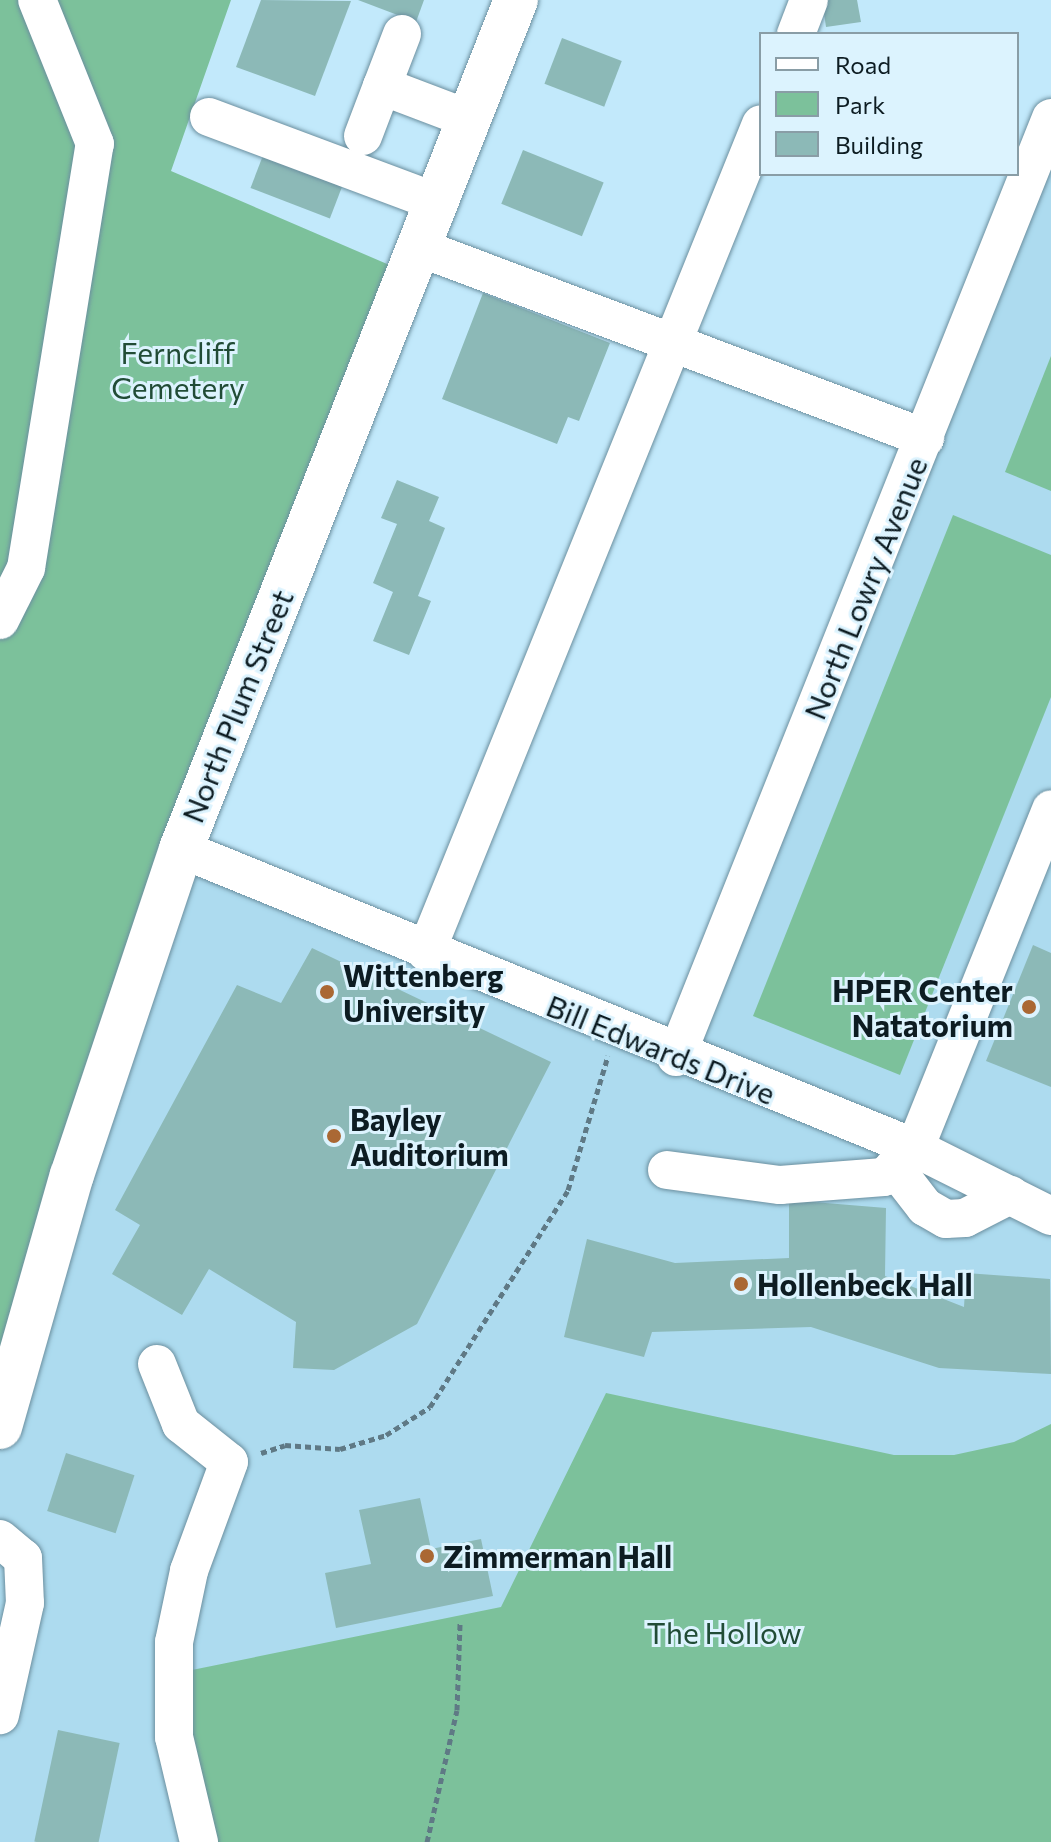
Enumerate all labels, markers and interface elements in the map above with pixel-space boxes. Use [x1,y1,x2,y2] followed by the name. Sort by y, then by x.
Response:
[759,32,1019,176] legend
[835,50,891,79] text: Road
[835,90,885,119] text: Park
[835,130,923,159] text: Building
[111,334,245,404] park label: Ferncliff Cemetery
[796,452,934,724] street label: North Lowry Avenue
[174,584,300,828] street label: North Plum Street
[343,957,504,1028] place label: Wittenberg University
[832,972,1013,1042] place label: HPER Center Natatorium
[318,983,336,1001] marker: Wittenberg University
[541,987,781,1111] street label: Bill Edwards Drive
[1020,998,1038,1016] marker: HPER Center Natatorium
[350,1101,509,1172] place label: Bayley Auditorium
[325,1127,343,1145] marker: Bayley Auditorium
[757,1266,973,1302] place label: Hollenbeck Hall
[732,1275,750,1293] marker: Hollenbeck Hall
[443,1538,672,1574] place label: Zimmerman Hall
[418,1547,436,1565] marker: Zimmerman Hall
[646,1614,802,1650] park label: The Hollow

